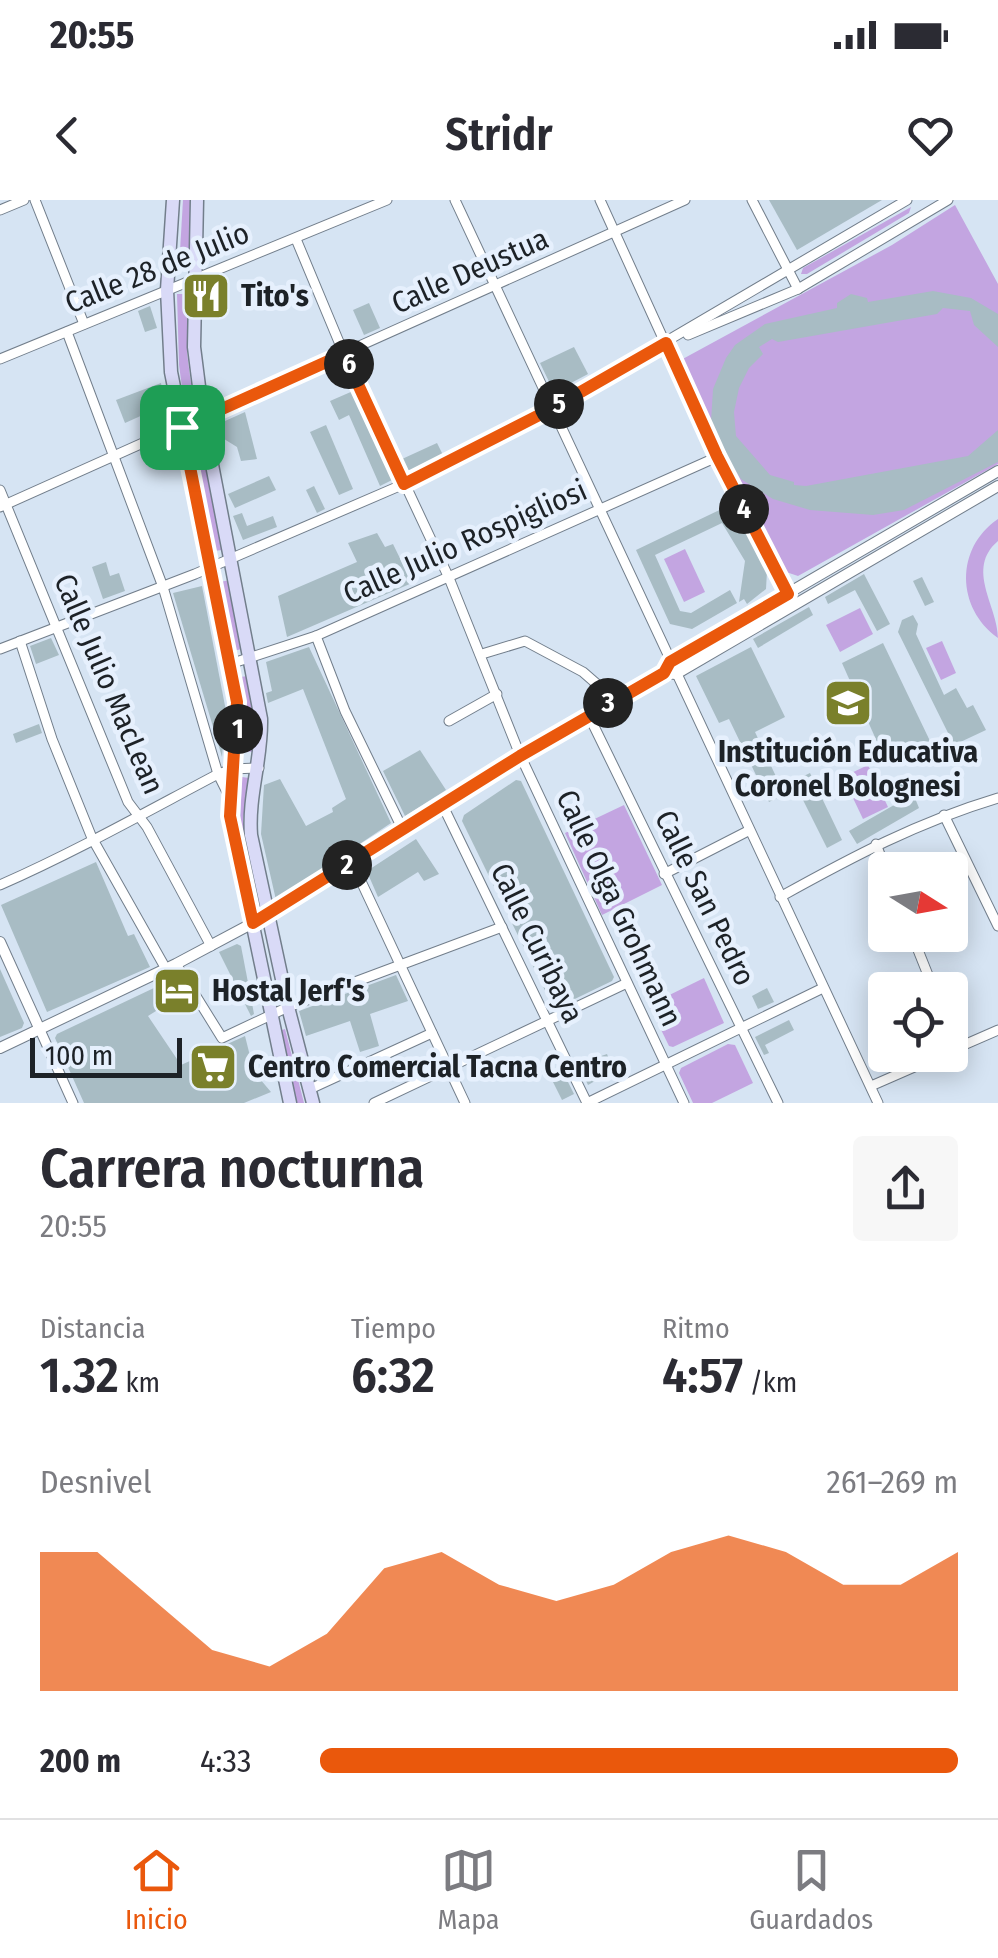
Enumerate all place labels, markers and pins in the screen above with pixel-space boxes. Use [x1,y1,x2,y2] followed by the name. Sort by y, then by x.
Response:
[180,270,232,322] restaurant icon: Tito's
[241,278,309,314] place label: Tito's
[324,339,374,389] pin: 6
[534,379,584,429] pin: 5
[140,385,225,470] pin
[719,484,769,534] pin: 4
[822,677,874,729] school or university icon: Institución Educativa Coronel Bolognesi
[583,678,633,728] pin: 3
[213,704,263,754] pin: 1
[718,734,978,804] place label: Institución Educativa Coronel Bolognesi
[322,840,372,890] pin: 2
[151,965,203,1017] hotel icon: Hostal Jerf's
[212,973,365,1009] place label: Hostal Jerf's
[187,1041,239,1093] supermarket icon: Centro Comercial Tacna Centro
[248,1049,627,1085] place label: Centro Comercial Tacna Centro

